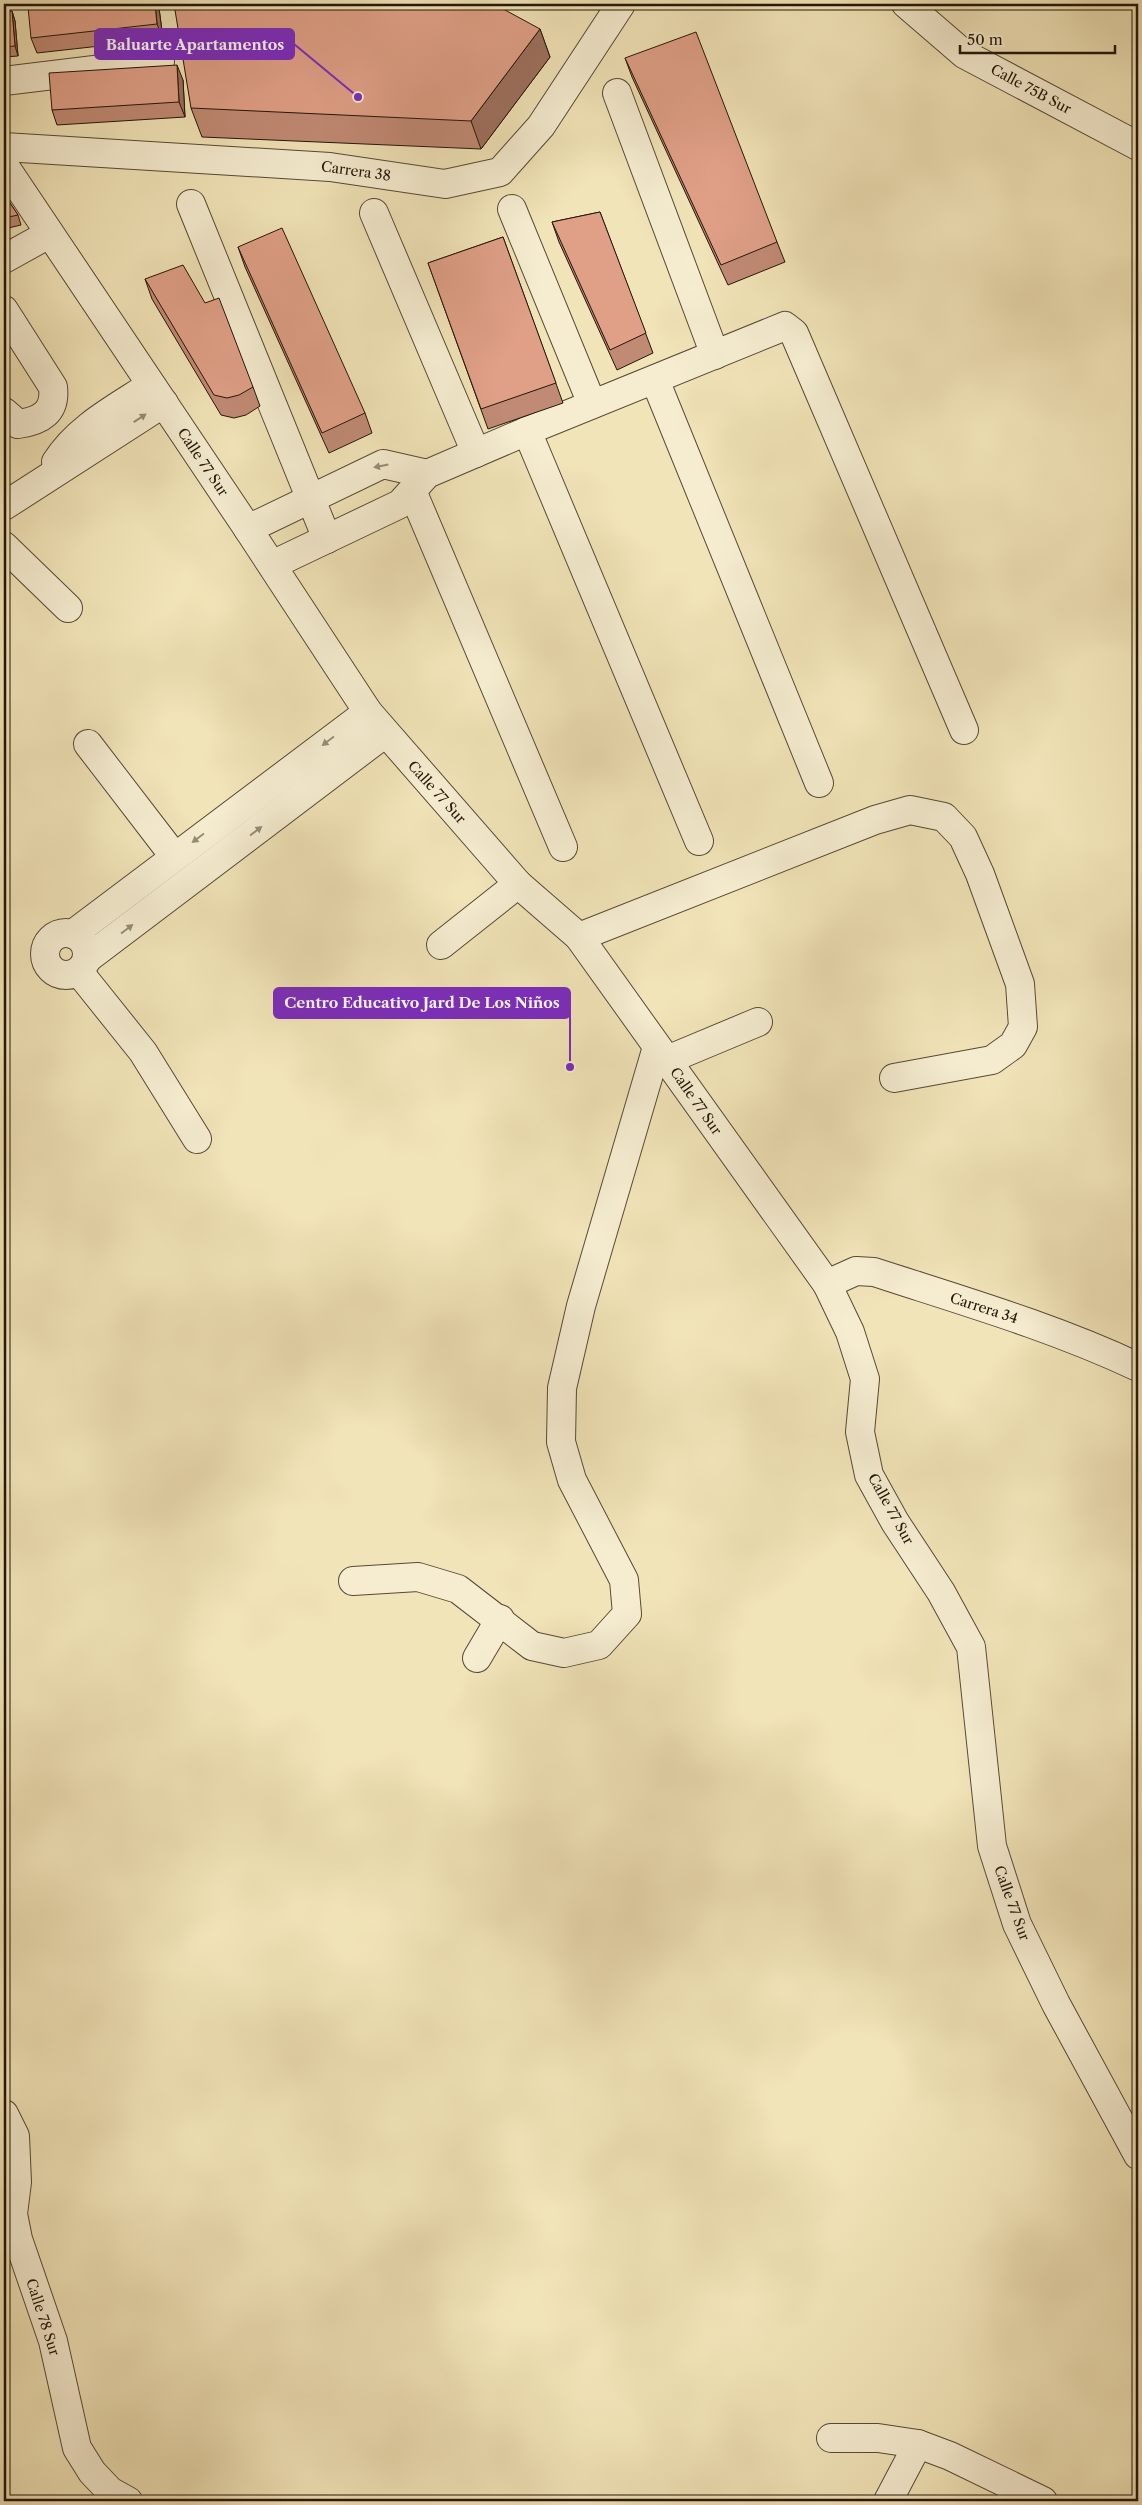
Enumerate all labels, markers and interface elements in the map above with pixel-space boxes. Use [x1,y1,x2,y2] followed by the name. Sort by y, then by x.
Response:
[960,22,1114,54] scale bar
[95,29,294,59] callout: Baluarte Apartamentos
[967,30,1003,49] text: 50 m
[106,35,284,54] text: Baluarte Apartamentos
[987,60,1075,118] street label: Calle 75B Sur
[320,157,392,185] street label: Carrera 38
[134,414,147,423] one-way arrow
[174,424,232,500] street label: Calle 77 Sur
[373,462,388,470] one-way arrow
[321,736,335,746] one-way arrow
[404,757,470,827] street label: Calle 77 Sur
[249,825,262,836] one-way arrow
[191,833,205,843] one-way arrow
[120,923,133,934] one-way arrow
[274,988,570,1018] callout: Centro Educativo Jard De Los Niños
[284,993,560,1012] text: Centro Educativo Jard De Los Niños
[666,1064,726,1138] street label: Calle 77 Sur
[948,1289,1020,1327] street label: Carrera 34
[864,1470,918,1548] street label: Calle 77 Sur
[990,1863,1034,1943] street label: Calle 77 Sur
[22,2276,64,2358] street label: Calle 78 Sur

